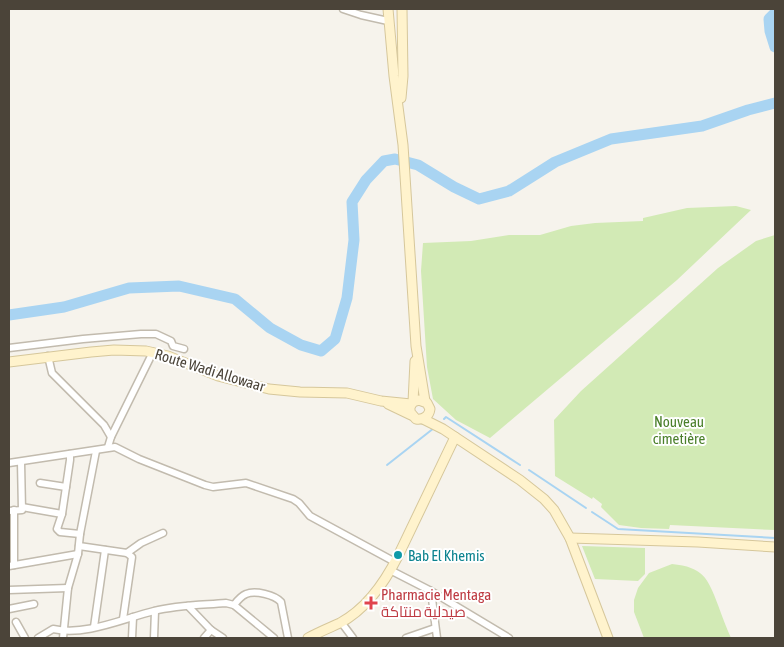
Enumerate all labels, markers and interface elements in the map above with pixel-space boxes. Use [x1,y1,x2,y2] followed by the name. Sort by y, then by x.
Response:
[153,345,268,395] street label: Route Wadi Allowaar
[653,413,705,447] park label: Nouveau cimetière
[408,547,485,564] place label: Bab El Khemis
[392,549,404,561] marker: Bab El Khemis
[381,586,491,620] place label: Pharmacie Mentaga صيدلية منتاكة
[365,597,377,609] marker: Pharmacie Mentaga صيدلية منتاكة

